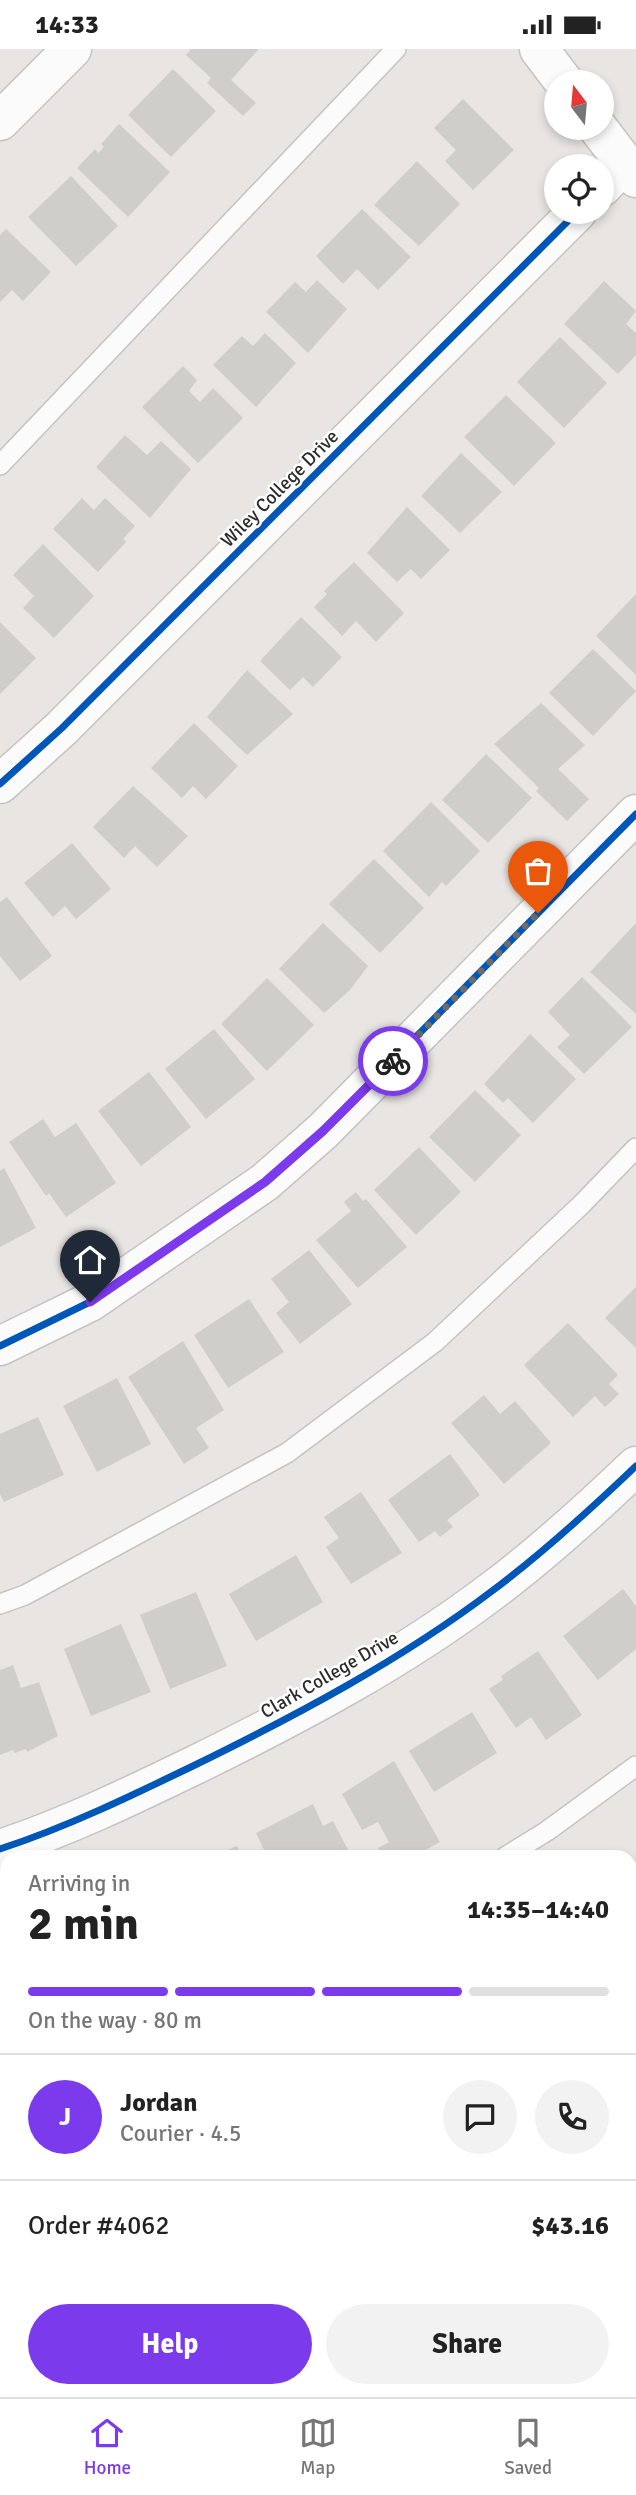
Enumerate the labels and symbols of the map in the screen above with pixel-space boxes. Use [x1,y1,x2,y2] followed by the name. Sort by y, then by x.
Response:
[544,70,614,140] north arrow
[216,425,344,553] street label: Wiley College Drive
[508,841,568,913] pin
[358,1026,428,1096] courier
[60,1230,120,1302] pin
[256,1626,403,1724] street label: Clark College Drive

